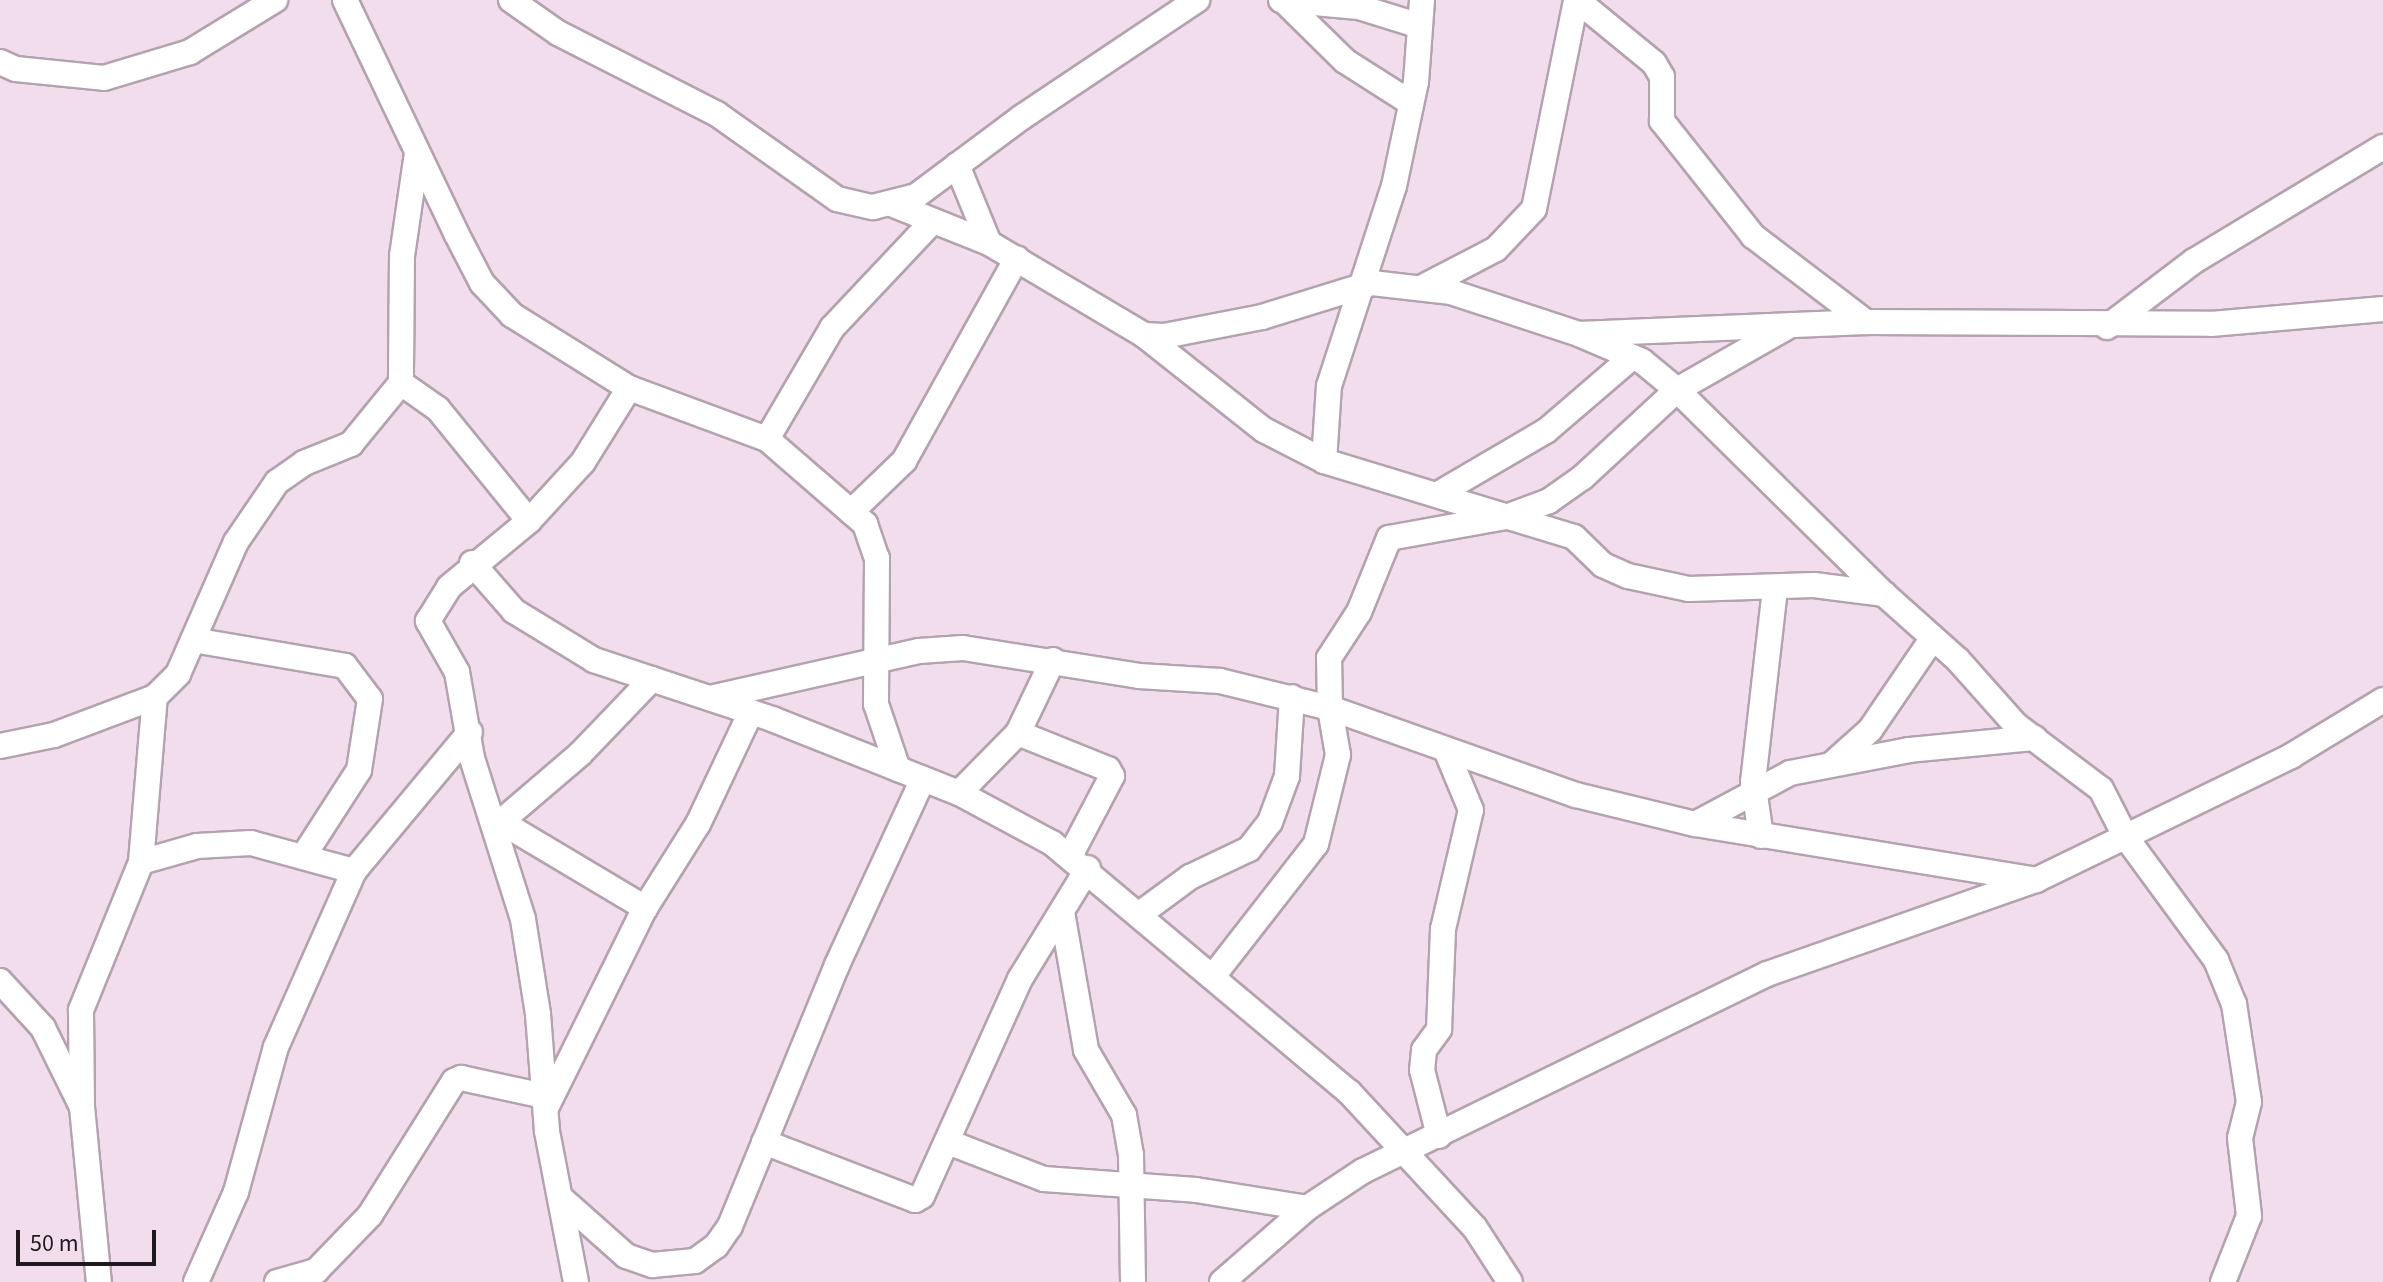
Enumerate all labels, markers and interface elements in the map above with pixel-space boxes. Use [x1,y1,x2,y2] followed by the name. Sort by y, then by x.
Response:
[20,1214,160,1264] scale bar
[30,1226,79,1261] text: 50 m

